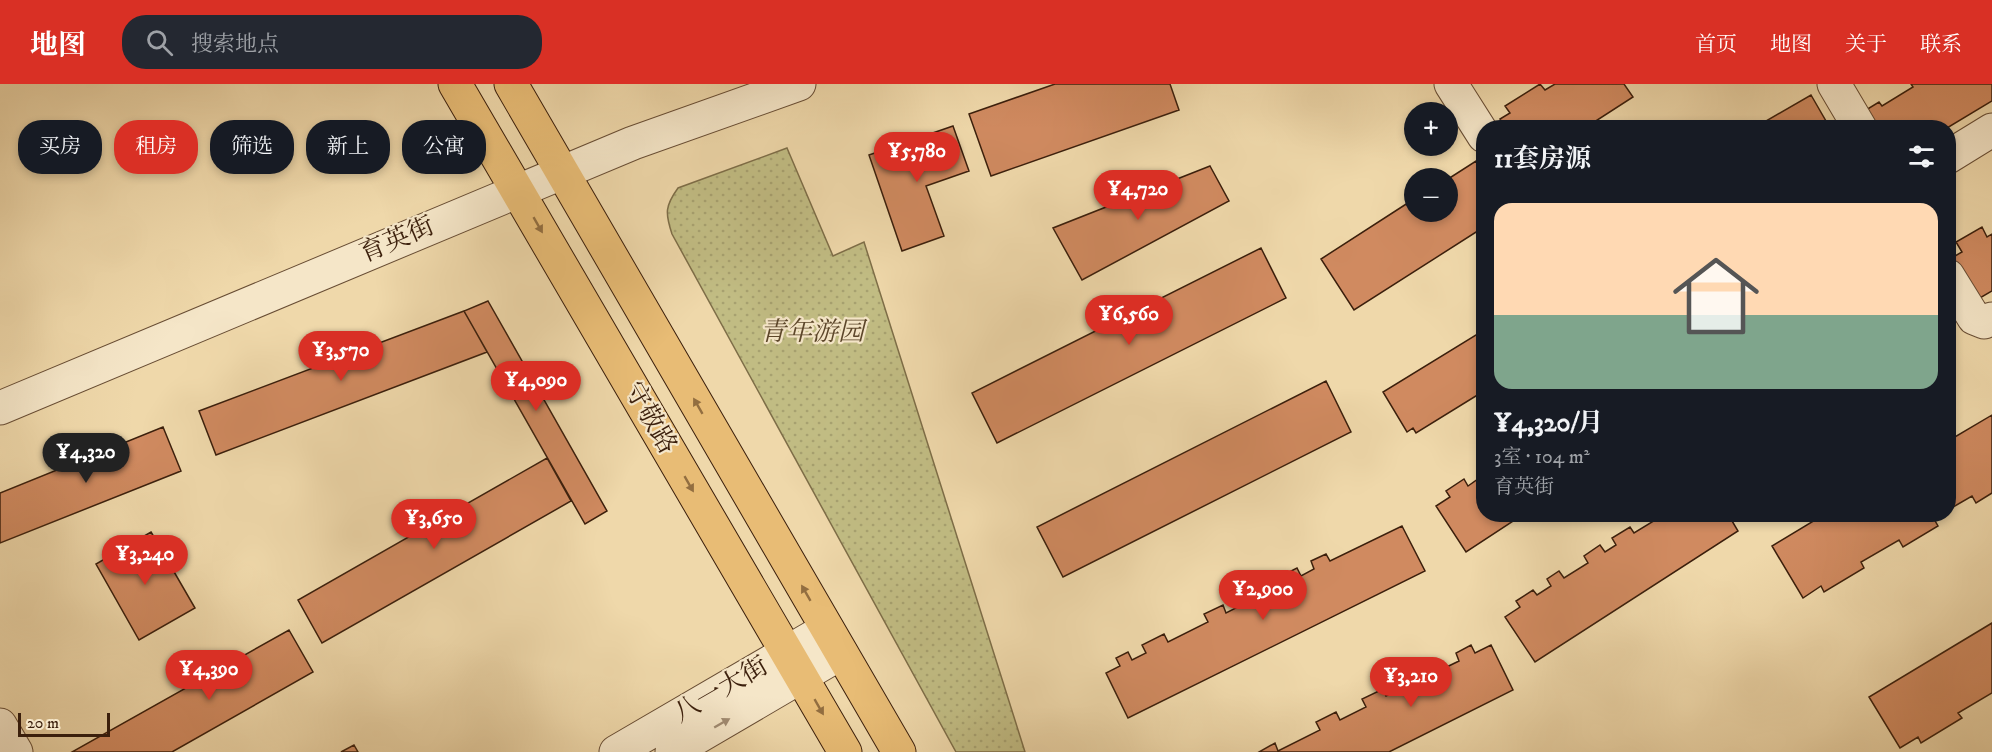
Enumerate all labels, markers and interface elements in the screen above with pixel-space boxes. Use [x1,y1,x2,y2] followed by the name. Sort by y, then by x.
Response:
[122,15,542,69] search box
[143,26,176,59] icon: search
[30,28,86,63] text: 地图
[191,31,279,58] text: 搜索地点
[1695,32,1737,58] text: 首页
[1770,32,1812,58] text: 地图
[1845,32,1887,58] text: 关于
[1920,32,1962,58] text: 联系
[1404,102,1458,222] map controls
[1404,102,1458,156] button: +
[18,120,102,174] chip: 买房
[114,120,198,174] chip: 租房
[210,120,294,174] chip: 筛选
[306,120,390,174] chip: 新上
[402,120,486,174] chip: 公寓
[868,132,966,183] pin: ¥5,780
[888,139,946,164] text: ¥5,780
[1905,140,1938,173] icon: filters
[1494,143,1591,176] text: 11套房源
[1404,168,1458,222] button: −
[1089,170,1187,221] pin: ¥4,720
[1108,177,1168,202] text: ¥4,720
[355,210,439,270] street label: 育英街
[532,217,543,233] one-way arrow
[1662,242,1770,350] icon: home
[1080,295,1178,346] pin: ¥6,560
[1099,302,1159,327] text: ¥6,560
[760,316,868,349] park label: 青年游园
[292,331,390,382] pin: ¥3,570
[312,338,370,363] text: ¥3,570
[487,361,585,412] pin: ¥4,090
[505,368,567,393] text: ¥4,090
[616,376,684,460] street label: 守敬路
[693,397,703,414] one-way arrow
[1494,407,1604,440] text: ¥4,320/月
[37,433,135,484] pin: ¥4,320
[57,440,115,465] text: ¥4,320
[1494,445,1590,470] text: 3室 · 104 m²
[1494,475,1554,500] text: 育英街
[684,476,694,493] one-way arrow
[385,499,483,550] pin: ¥3,650
[405,506,463,531] text: ¥3,650
[96,535,194,586] pin: ¥3,240
[116,542,174,567] text: ¥3,240
[1214,570,1312,621] pin: ¥2,900
[1233,577,1293,602] text: ¥2,900
[801,584,811,601] one-way arrow
[160,650,258,701] pin: ¥4,390
[668,650,774,730] street label: 八一大街
[179,657,239,682] text: ¥4,390
[1362,657,1460,708] pin: ¥3,210
[1384,664,1438,689] text: ¥3,210
[814,699,824,716] one-way arrow
[18,710,110,738] scale bar
[27,713,59,733] text: 20 m
[714,717,730,728] one-way arrow

